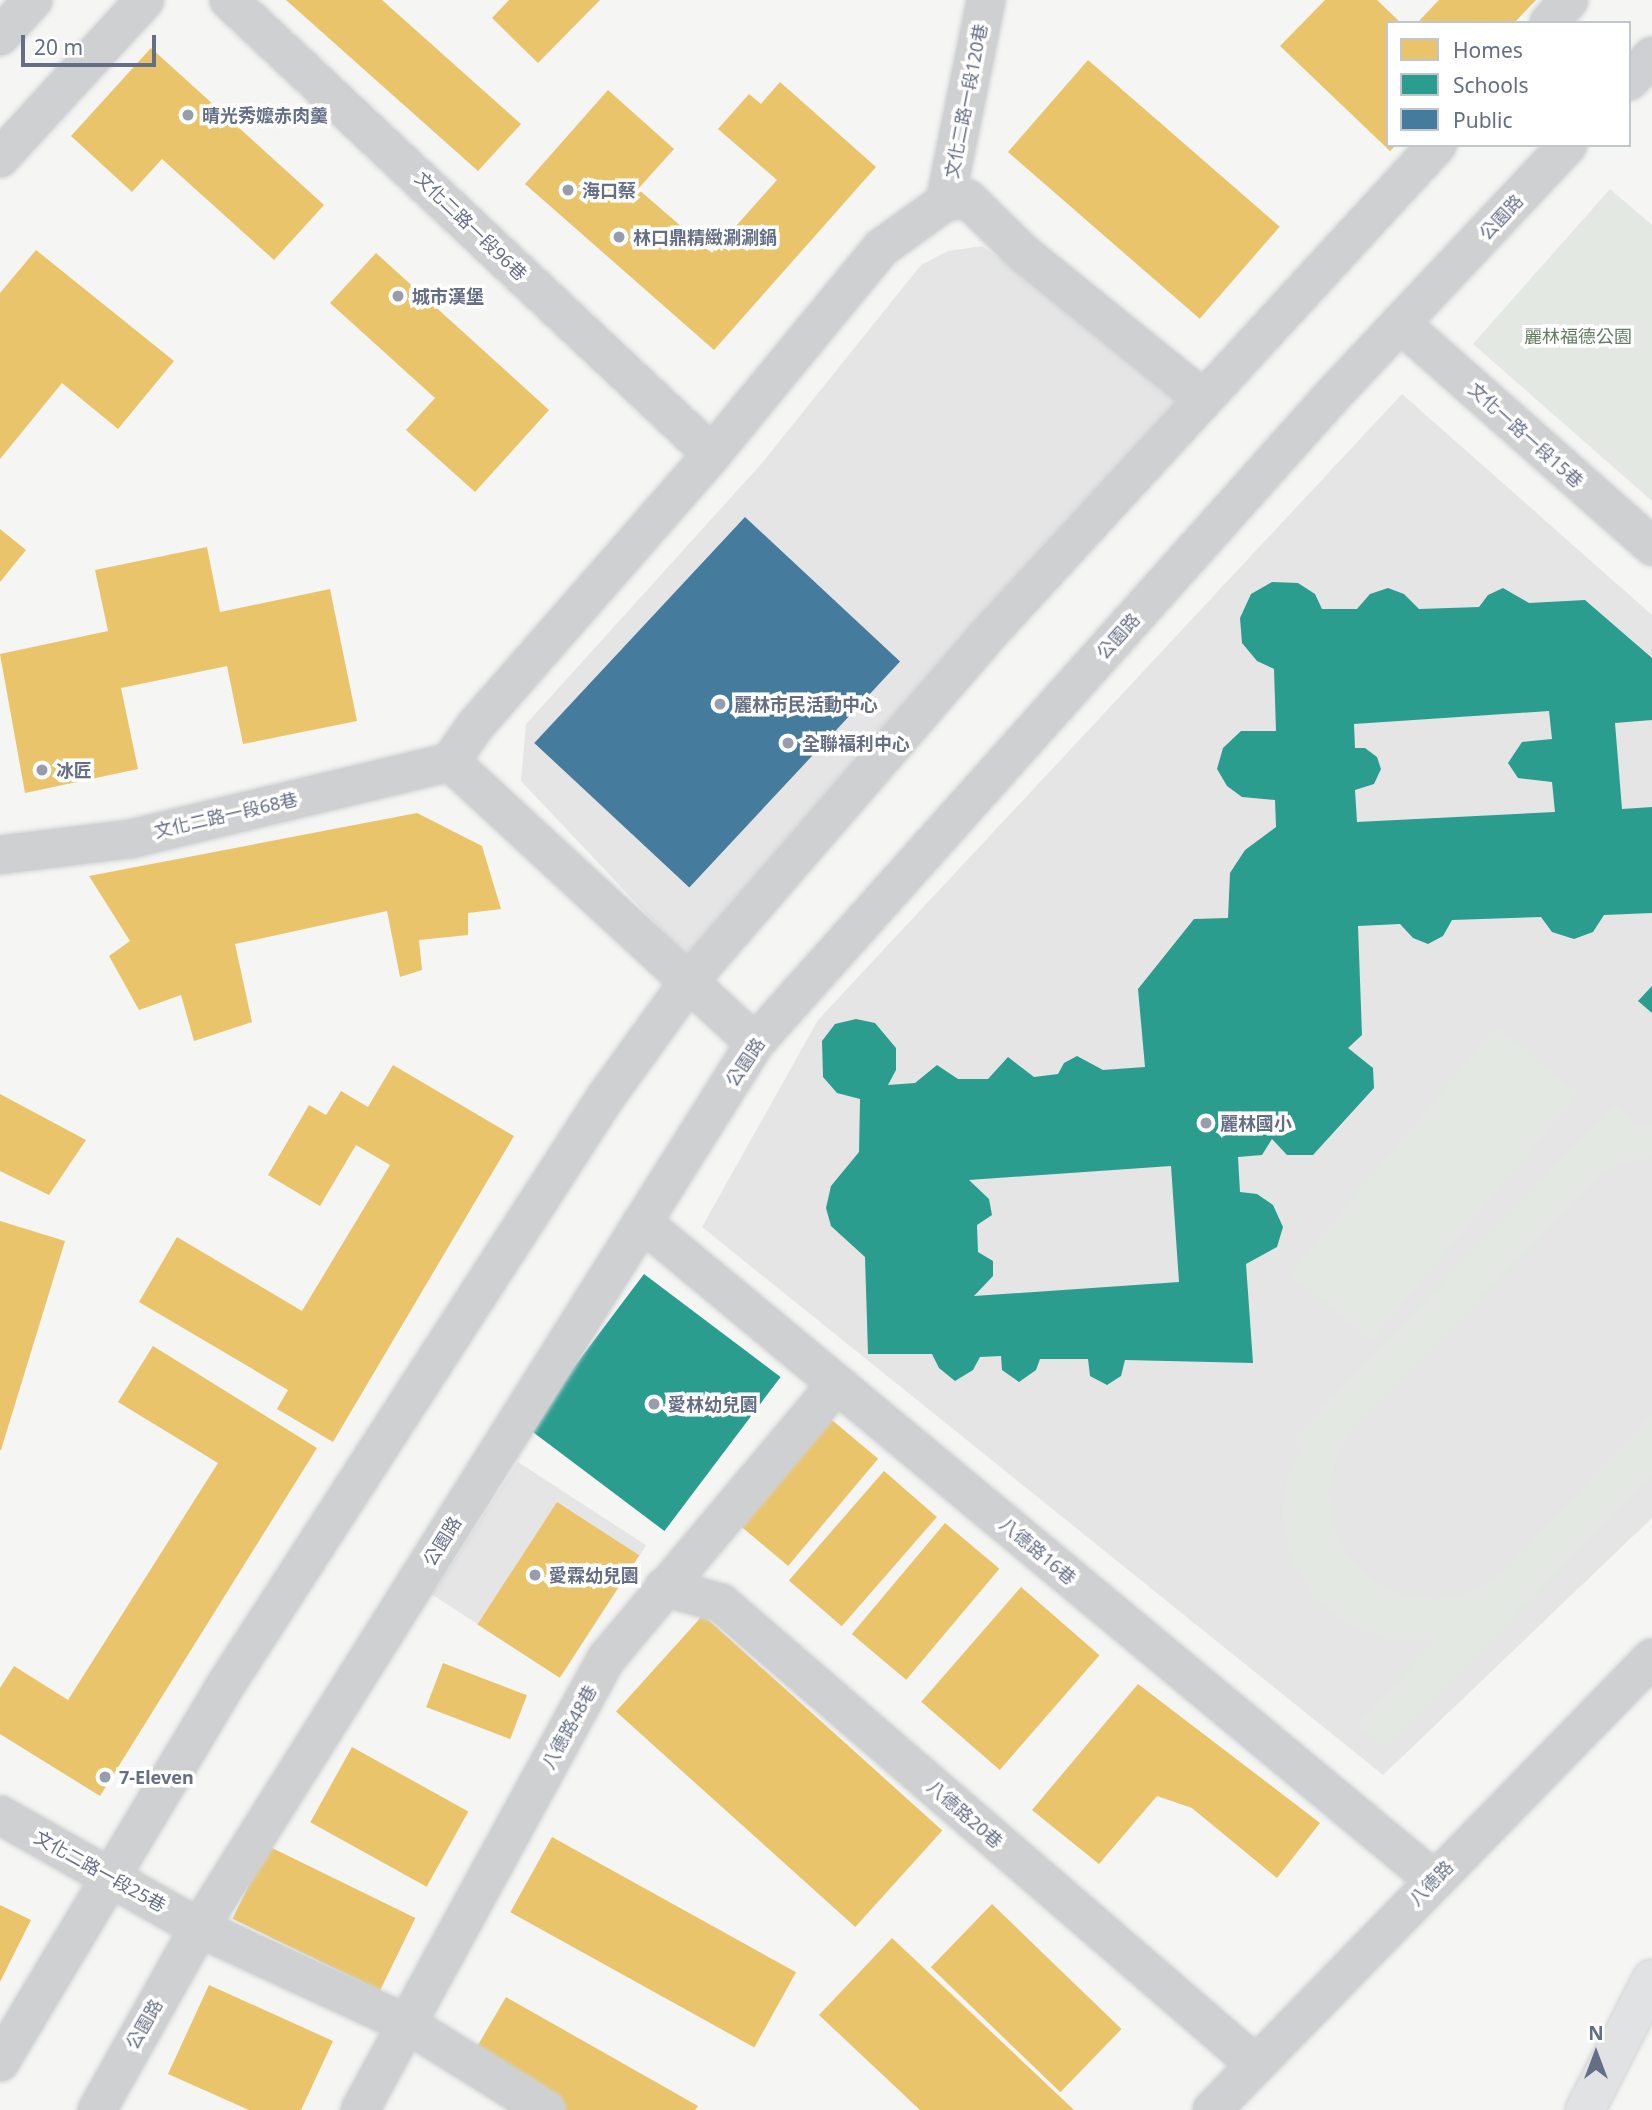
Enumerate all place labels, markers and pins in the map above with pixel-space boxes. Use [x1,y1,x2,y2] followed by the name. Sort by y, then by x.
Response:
[202,104,328,126] place label: 晴光秀嬤赤肉羹
[180,107,196,123] marker: 晴光秀嬤赤肉羹
[582,179,636,201] place label: 海口蔡
[560,182,576,198] marker: 海口蔡
[633,226,777,248] place label: 林口鼎精緻涮涮鍋
[611,229,627,245] marker: 林口鼎精緻涮涮鍋
[412,285,484,307] place label: 城市漢堡
[390,288,406,304] marker: 城市漢堡
[734,693,878,715] place label: 麗林市民活動中心
[712,696,728,712] marker: 麗林市民活動中心
[802,732,910,754] place label: 全聯福利中心
[780,735,796,751] marker: 全聯福利中心
[56,759,92,781] place label: 冰匠
[34,762,50,778] marker: 冰匠
[1220,1112,1292,1134] place label: 麗林國小
[1198,1115,1214,1131] marker: 麗林國小
[668,1393,758,1415] place label: 愛林幼兒園
[646,1396,662,1412] marker: 愛林幼兒園
[549,1564,639,1586] place label: 愛霖幼兒園
[527,1567,543,1583] marker: 愛霖幼兒園
[119,1766,194,1788] place label: 7-Eleven
[97,1769,113,1785] marker: 7-Eleven

